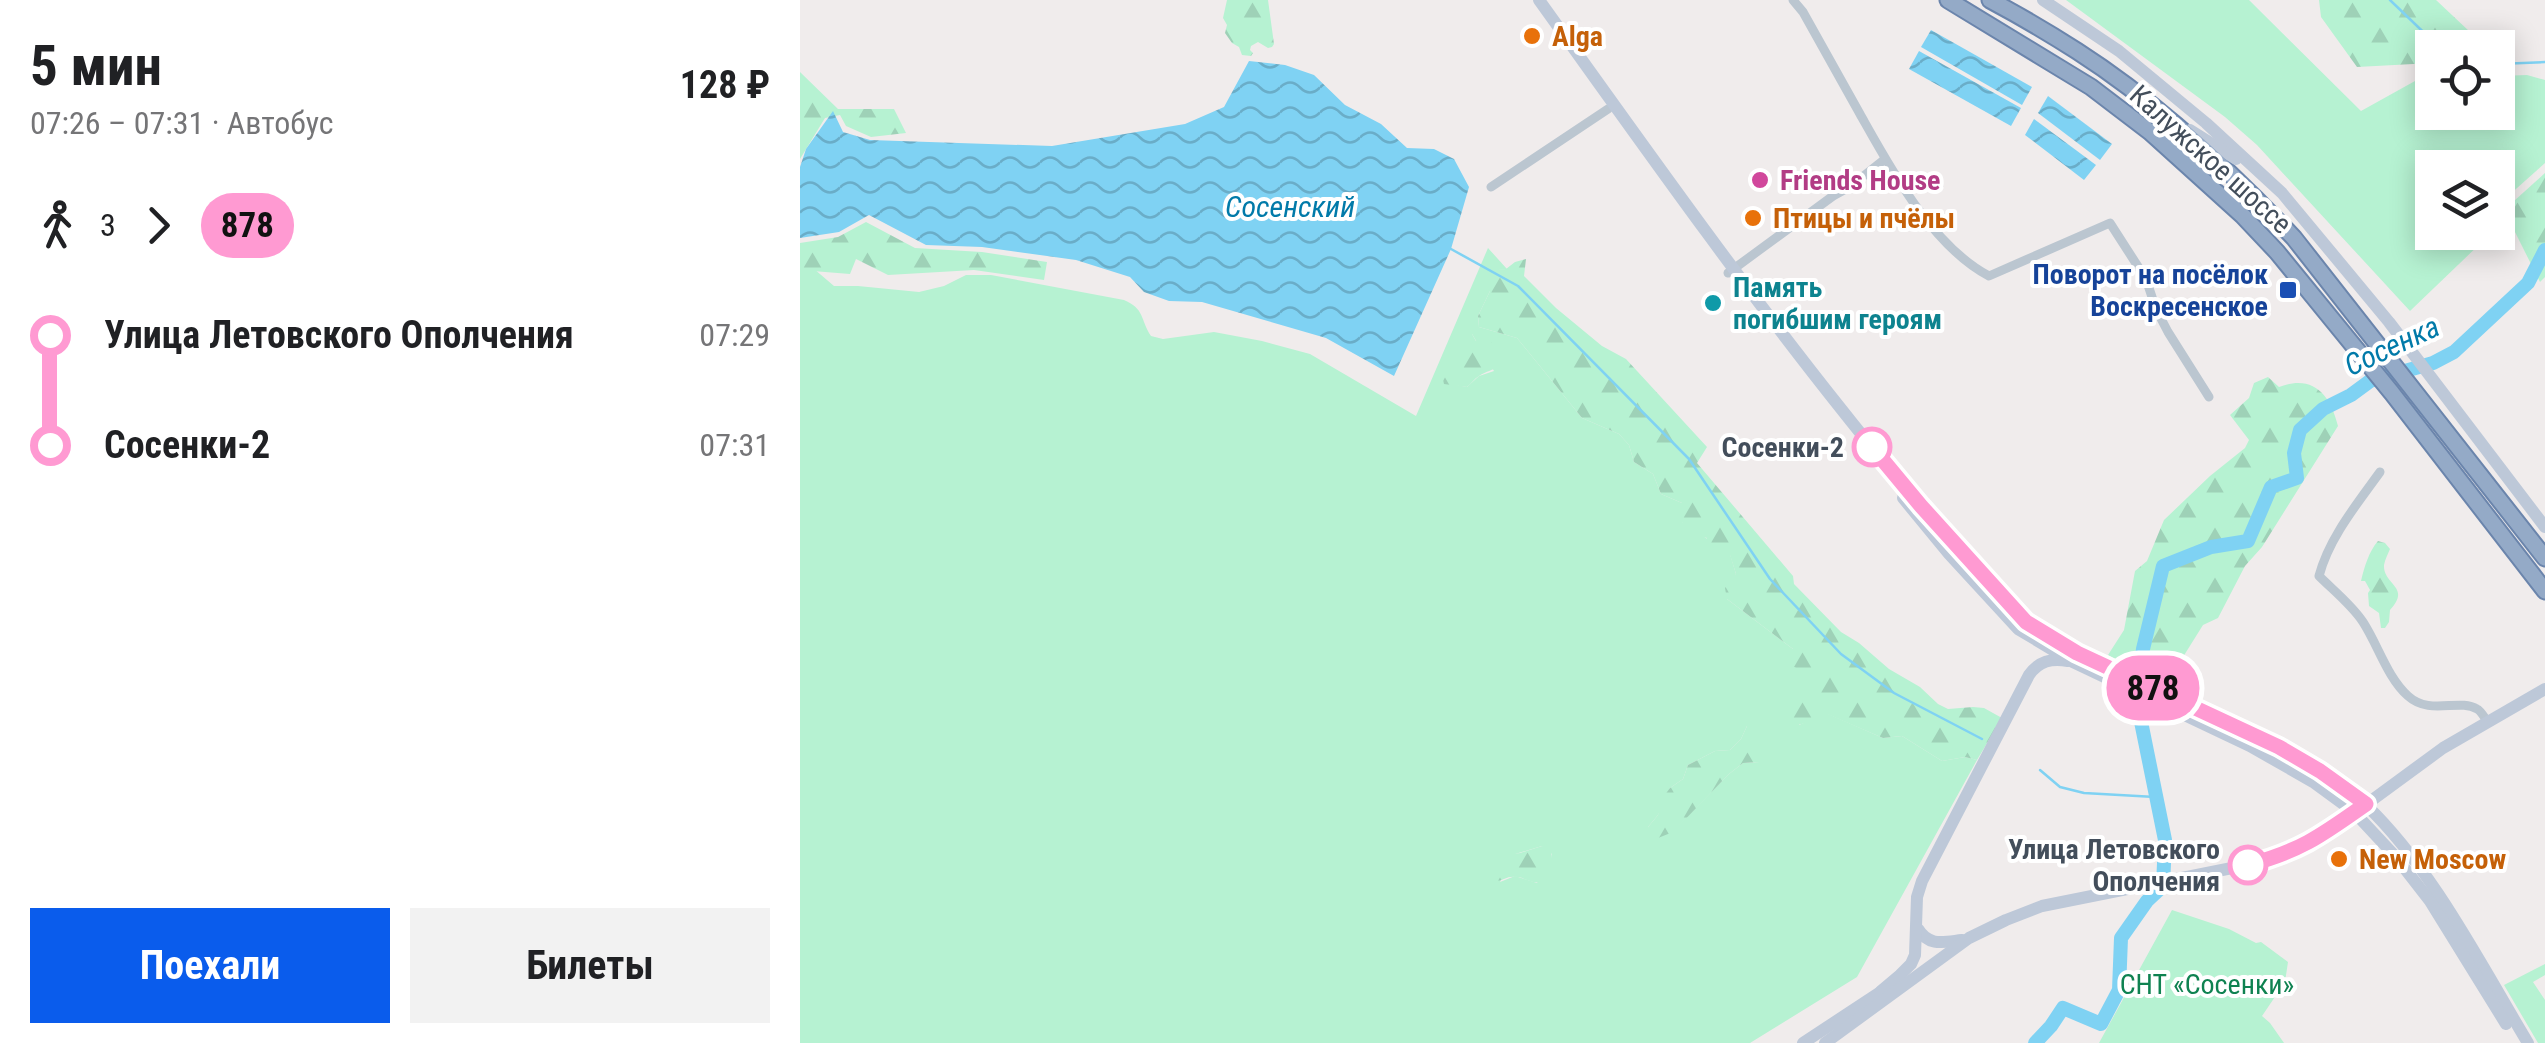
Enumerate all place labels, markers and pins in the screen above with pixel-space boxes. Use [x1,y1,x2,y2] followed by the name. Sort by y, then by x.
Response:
[1552,20,1603,53] place label: Alga
[1521,25,1543,47] marker: Alga
[1780,164,1941,197] place label: Friends House
[1749,169,1771,191] marker: Friends House
[1773,202,1955,235] place label: Птицы и пчёлы
[1742,207,1764,229] marker: Птицы и пчёлы
[2033,258,2268,323] place label: Поворот на посёлок Воскресенское
[1733,271,1942,336] place label: Память погибшим героям
[2277,279,2299,301] marker: Поворот на посёлок Воскресенское
[1702,292,1724,314] marker: Память погибшим героям
[1853,428,1891,466] marker: Сосенки-2
[1722,431,1844,464] place label: Сосенки-2
[2008,833,2220,898] place label: Улица Летовского Ополчения
[2359,843,2506,876] place label: New Moscow
[2229,846,2267,884] marker: Улица Летовского Ополчения
[2328,848,2350,870] marker: New Moscow

